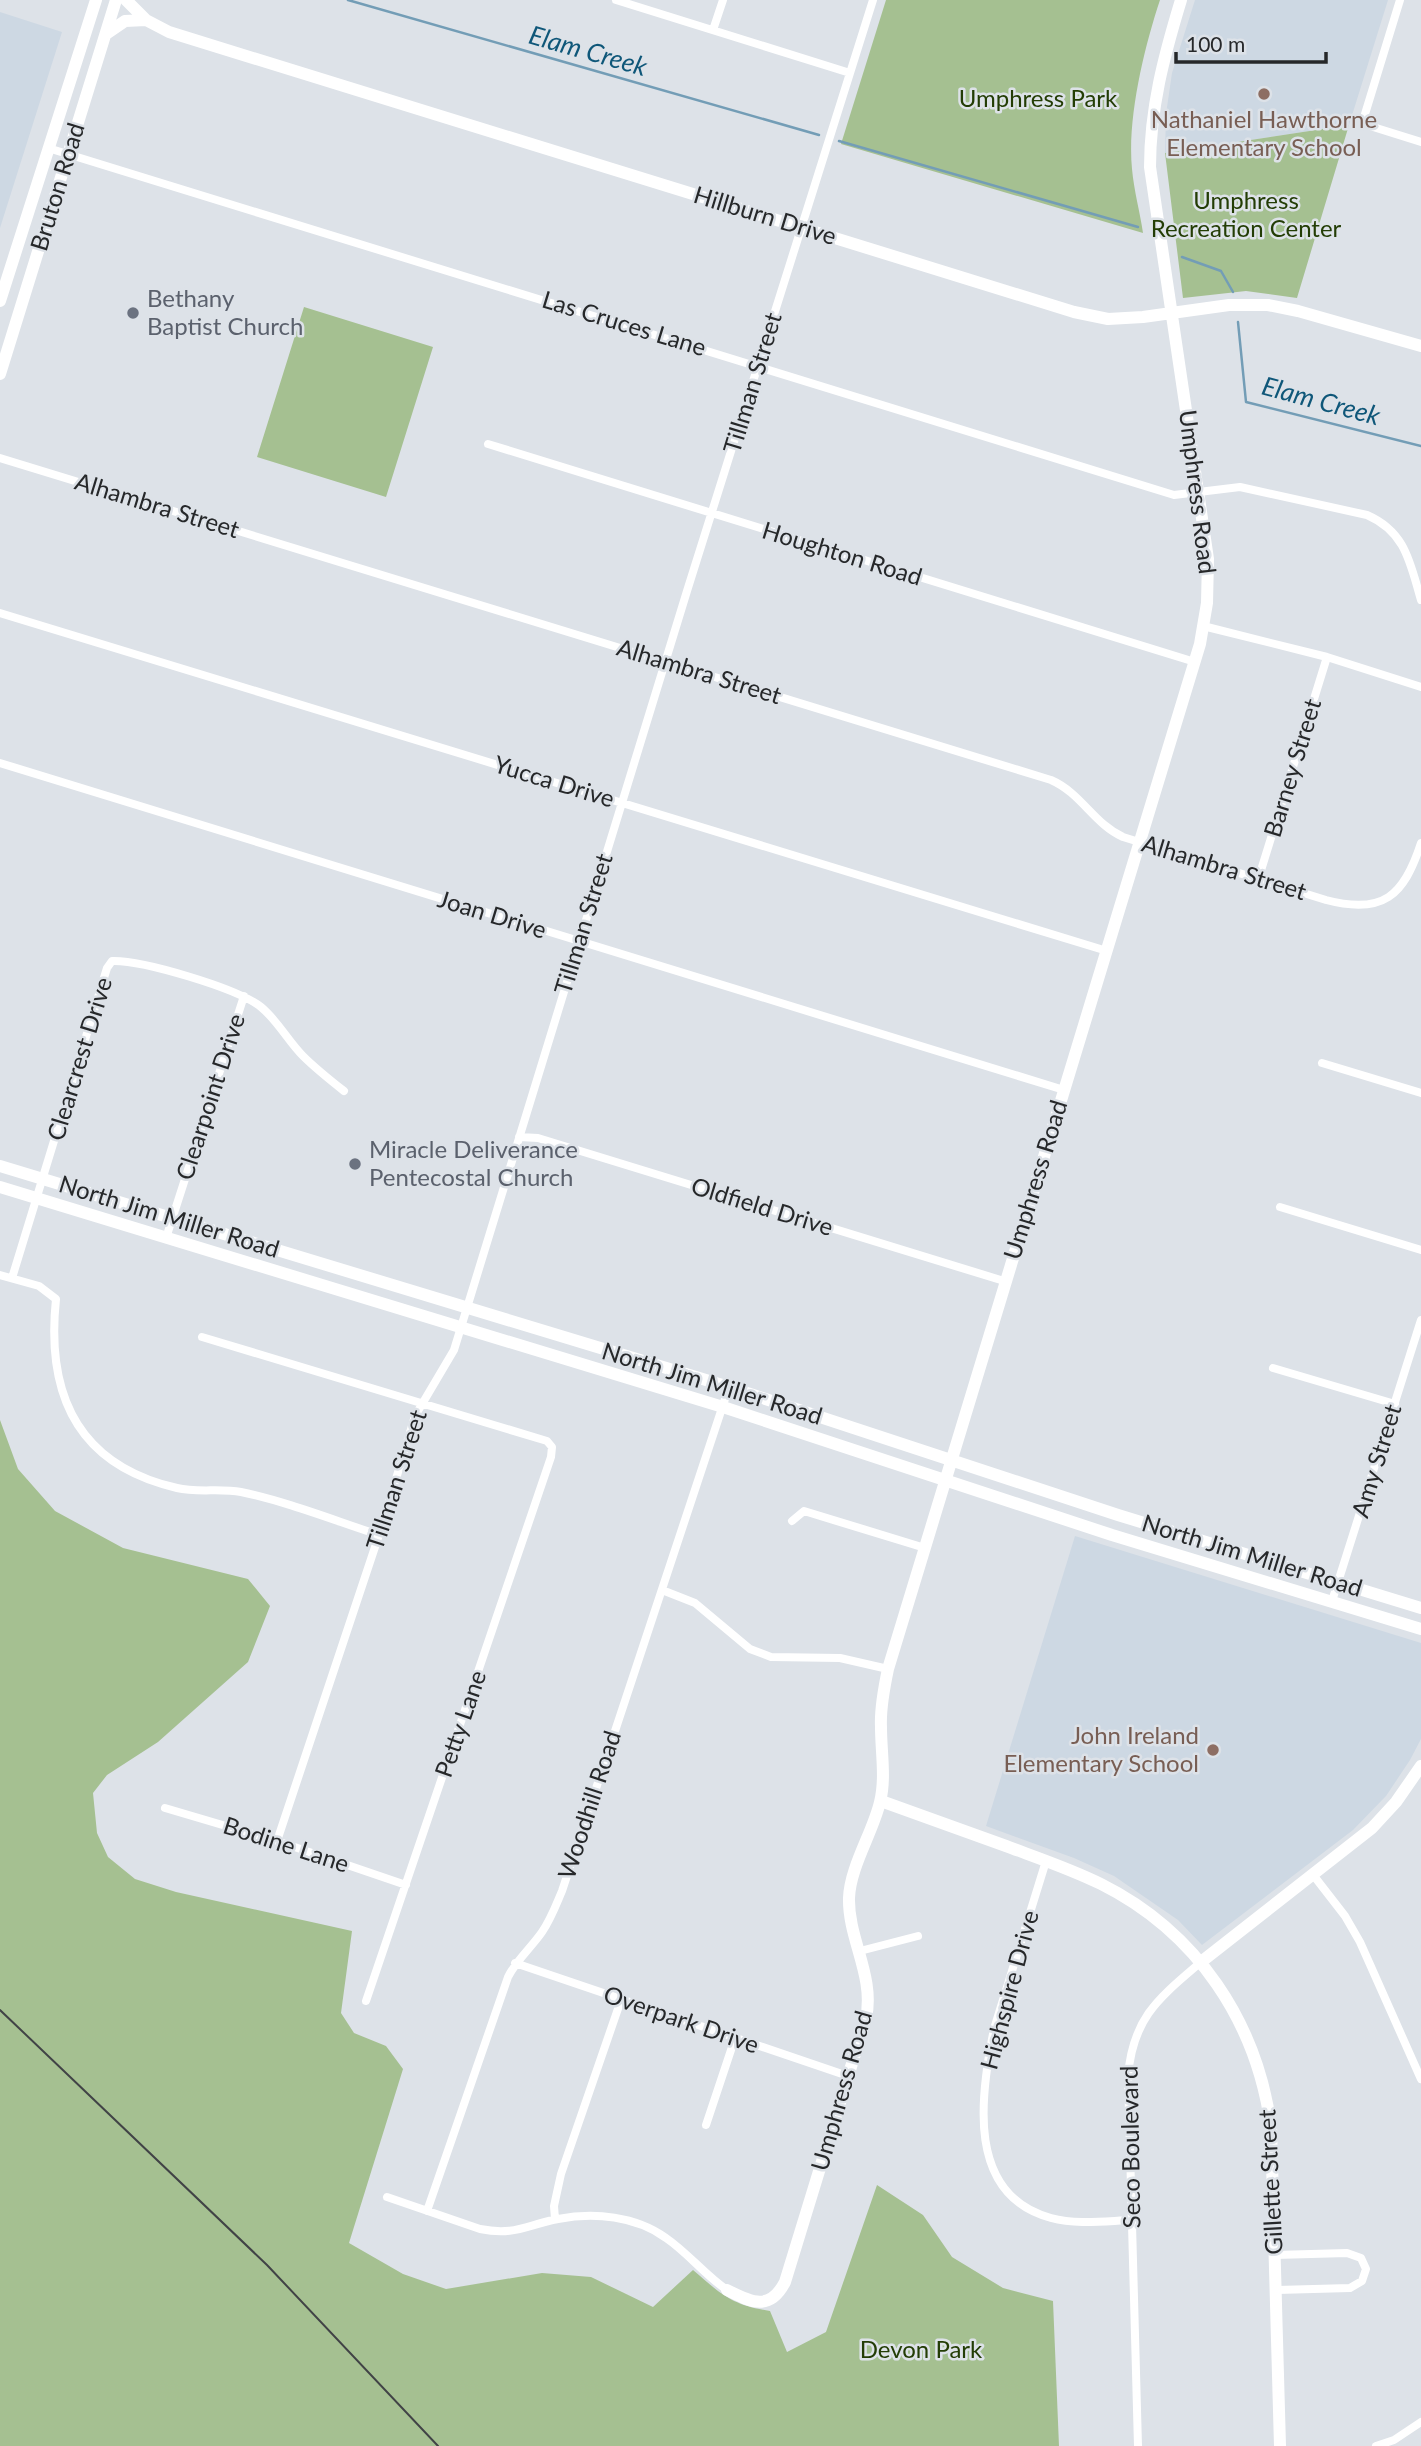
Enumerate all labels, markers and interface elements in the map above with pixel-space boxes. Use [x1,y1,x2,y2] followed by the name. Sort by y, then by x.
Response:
[526,18,652,82] water label: Elam Creek
[1176,21,1326,65] scale bar
[1186,31,1245,56] text: 100 m
[959,83,1118,112] park label: Umphress Park
[1256,86,1272,102] marker: Nathaniel Hawthorne Elementary School
[1151,104,1377,161] place label: Nathaniel Hawthorne Elementary School
[23,119,90,254] street label: Bruton Road
[691,179,840,250] street label: Hillburn Drive
[1151,185,1342,242] park label: Umphress Recreation Center
[147,283,303,340] place label: Bethany Baptist Church
[539,284,710,361] street label: Las Cruces Lane
[125,305,141,321] marker: Bethany Baptist Church
[716,308,787,456] street label: Tillman Street
[1259,369,1385,431] water label: Elam Creek
[1174,408,1223,575] street label: Umphress Road
[72,466,243,543] street label: Alhambra Street
[759,514,926,591] street label: Houghton Road
[614,632,785,709] street label: Alhambra Street
[1257,695,1326,840] street label: Barney Street
[491,749,618,813] street label: Yucca Drive
[1139,828,1310,905] street label: Alhambra Street
[547,849,618,997] street label: Tillman Street
[435,883,550,944] street label: Joan Drive
[40,973,117,1144] street label: Clearcrest Drive
[169,1010,250,1183] street label: Clearpoint Drive
[997,1096,1073,1263] street label: Umphress Road
[369,1134,578,1191] place label: Miracle Deliverance Pentecostal Church
[347,1156,363,1172] marker: Miracle Deliverance Pentecostal Church
[56,1168,283,1263] street label: North Jim Miller Road
[688,1170,837,1241] street label: Oldfield Drive
[599,1335,826,1430] street label: North Jim Miller Road
[1345,1400,1407,1521] street label: Amy Street
[359,1405,432,1553] street label: Tillman Street
[1139,1507,1366,1602] street label: North Jim Miller Road
[428,1666,491,1781] street label: Petty Lane
[1003,1720,1199,1777] place label: John Ireland Elementary School
[551,1727,626,1882] street label: Woodhill Road
[1205,1742,1221,1758] marker: John Ireland Elementary School
[220,1810,353,1878] street label: Bodine Lane
[973,1907,1044,2072] street label: Highspire Drive
[600,1978,763,2059] street label: Overpark Drive
[804,2007,877,2174] street label: Umphress Road
[1114,2065,1145,2229] street label: Seco Boulevard
[1251,2108,1288,2255] street label: Gillette Street
[860,2334,983,2363] park label: Devon Park

